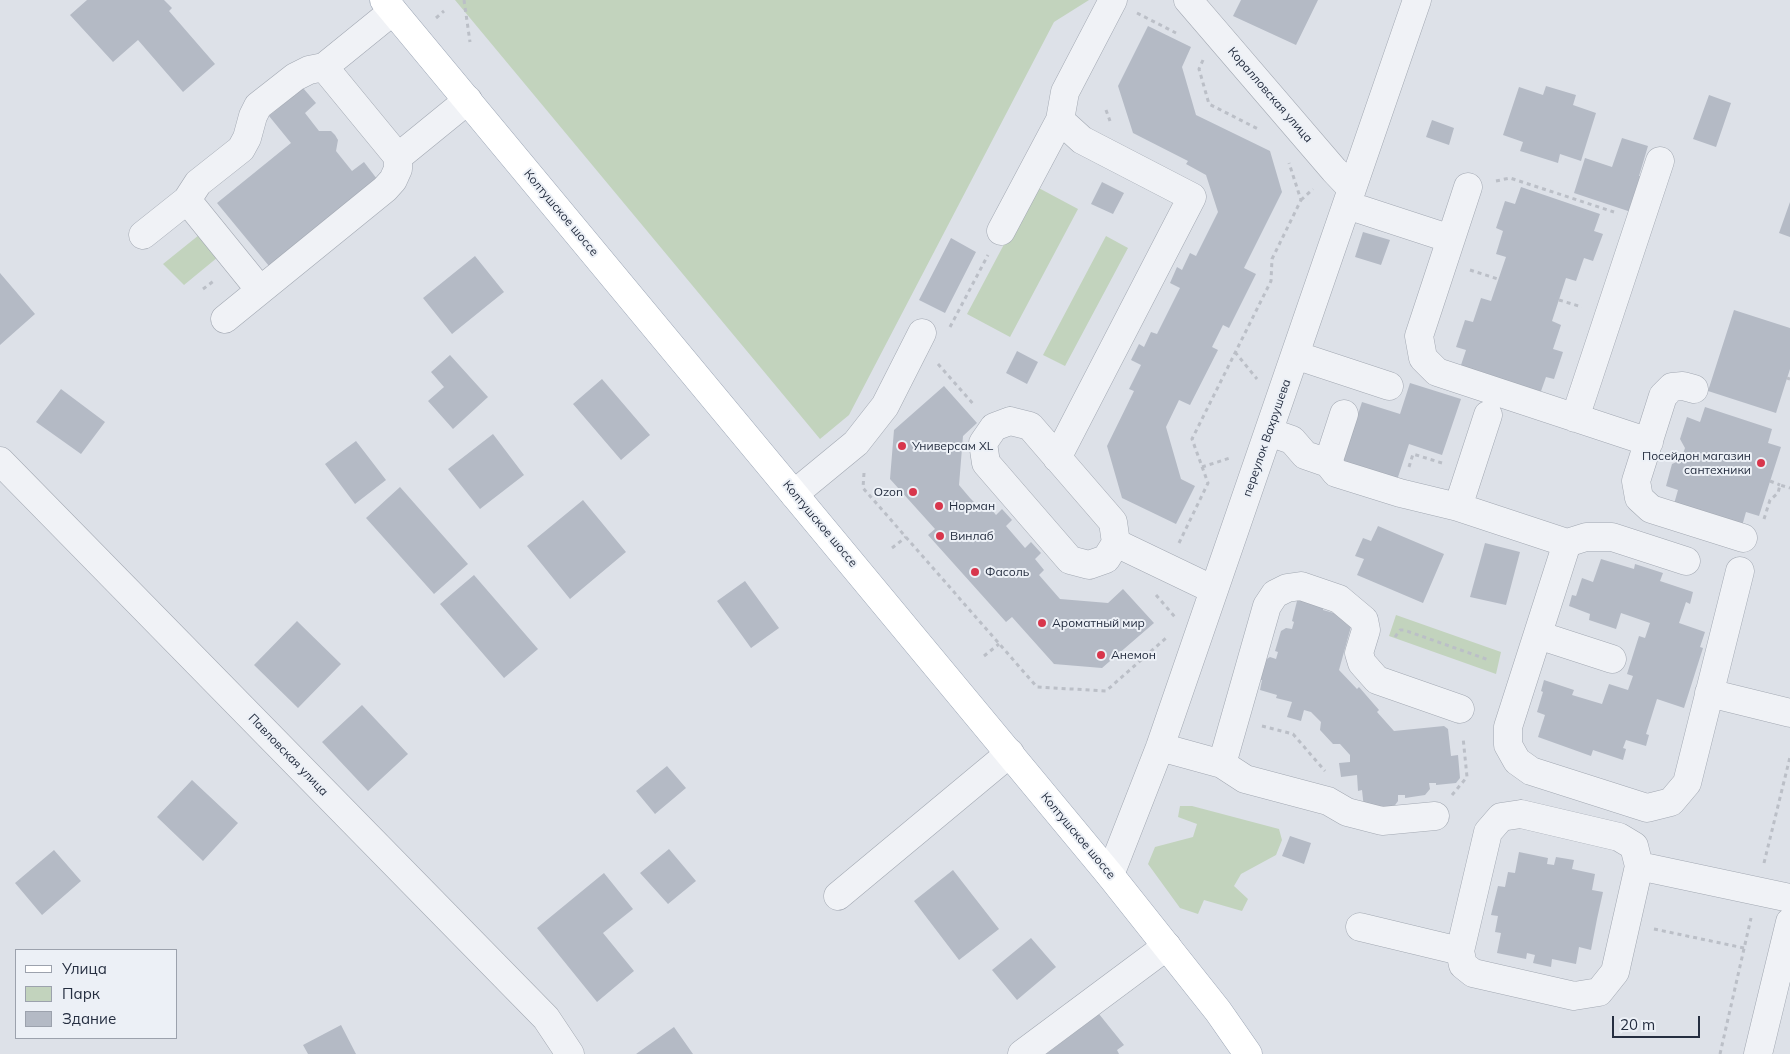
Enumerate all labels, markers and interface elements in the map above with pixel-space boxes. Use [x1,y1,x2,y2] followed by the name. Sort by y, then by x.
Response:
[1225,44,1315,146] street label: Коралловская улица
[521,167,601,259] street label: Колтушское шоссе
[1240,377,1294,499] street label: переулок Вахрушева
[912,439,993,453] place label: Универсам XL
[896,440,908,452] marker: Универсам XL
[1642,449,1751,477] place label: Посейдон магазин сантехники
[1755,457,1767,469] marker: Посейдон магазин сантехники
[780,478,860,570] street label: Колтушское шоссе
[874,485,903,499] place label: Ozon
[907,486,919,498] marker: Ozon
[949,499,995,513] place label: Норман
[933,500,945,512] marker: Норман
[950,529,994,543] place label: Винлаб
[934,530,946,542] marker: Винлаб
[985,565,1029,579] place label: Фасоль
[969,566,981,578] marker: Фасоль
[1052,616,1145,630] place label: Ароматный мир
[1036,617,1048,629] marker: Ароматный мир
[1111,648,1156,662] place label: Анемон
[1095,649,1107,661] marker: Анемон
[245,711,331,799] street label: Павловская улица
[1038,790,1118,882] street label: Колтушское шоссе
[15,949,178,1039] legend
[62,959,107,978] text: Улица
[62,984,100,1003] text: Парк
[1615,1006,1702,1038] scale bar
[62,1009,116,1028] text: Здание
[1620,1015,1655,1034] text: 20 m

